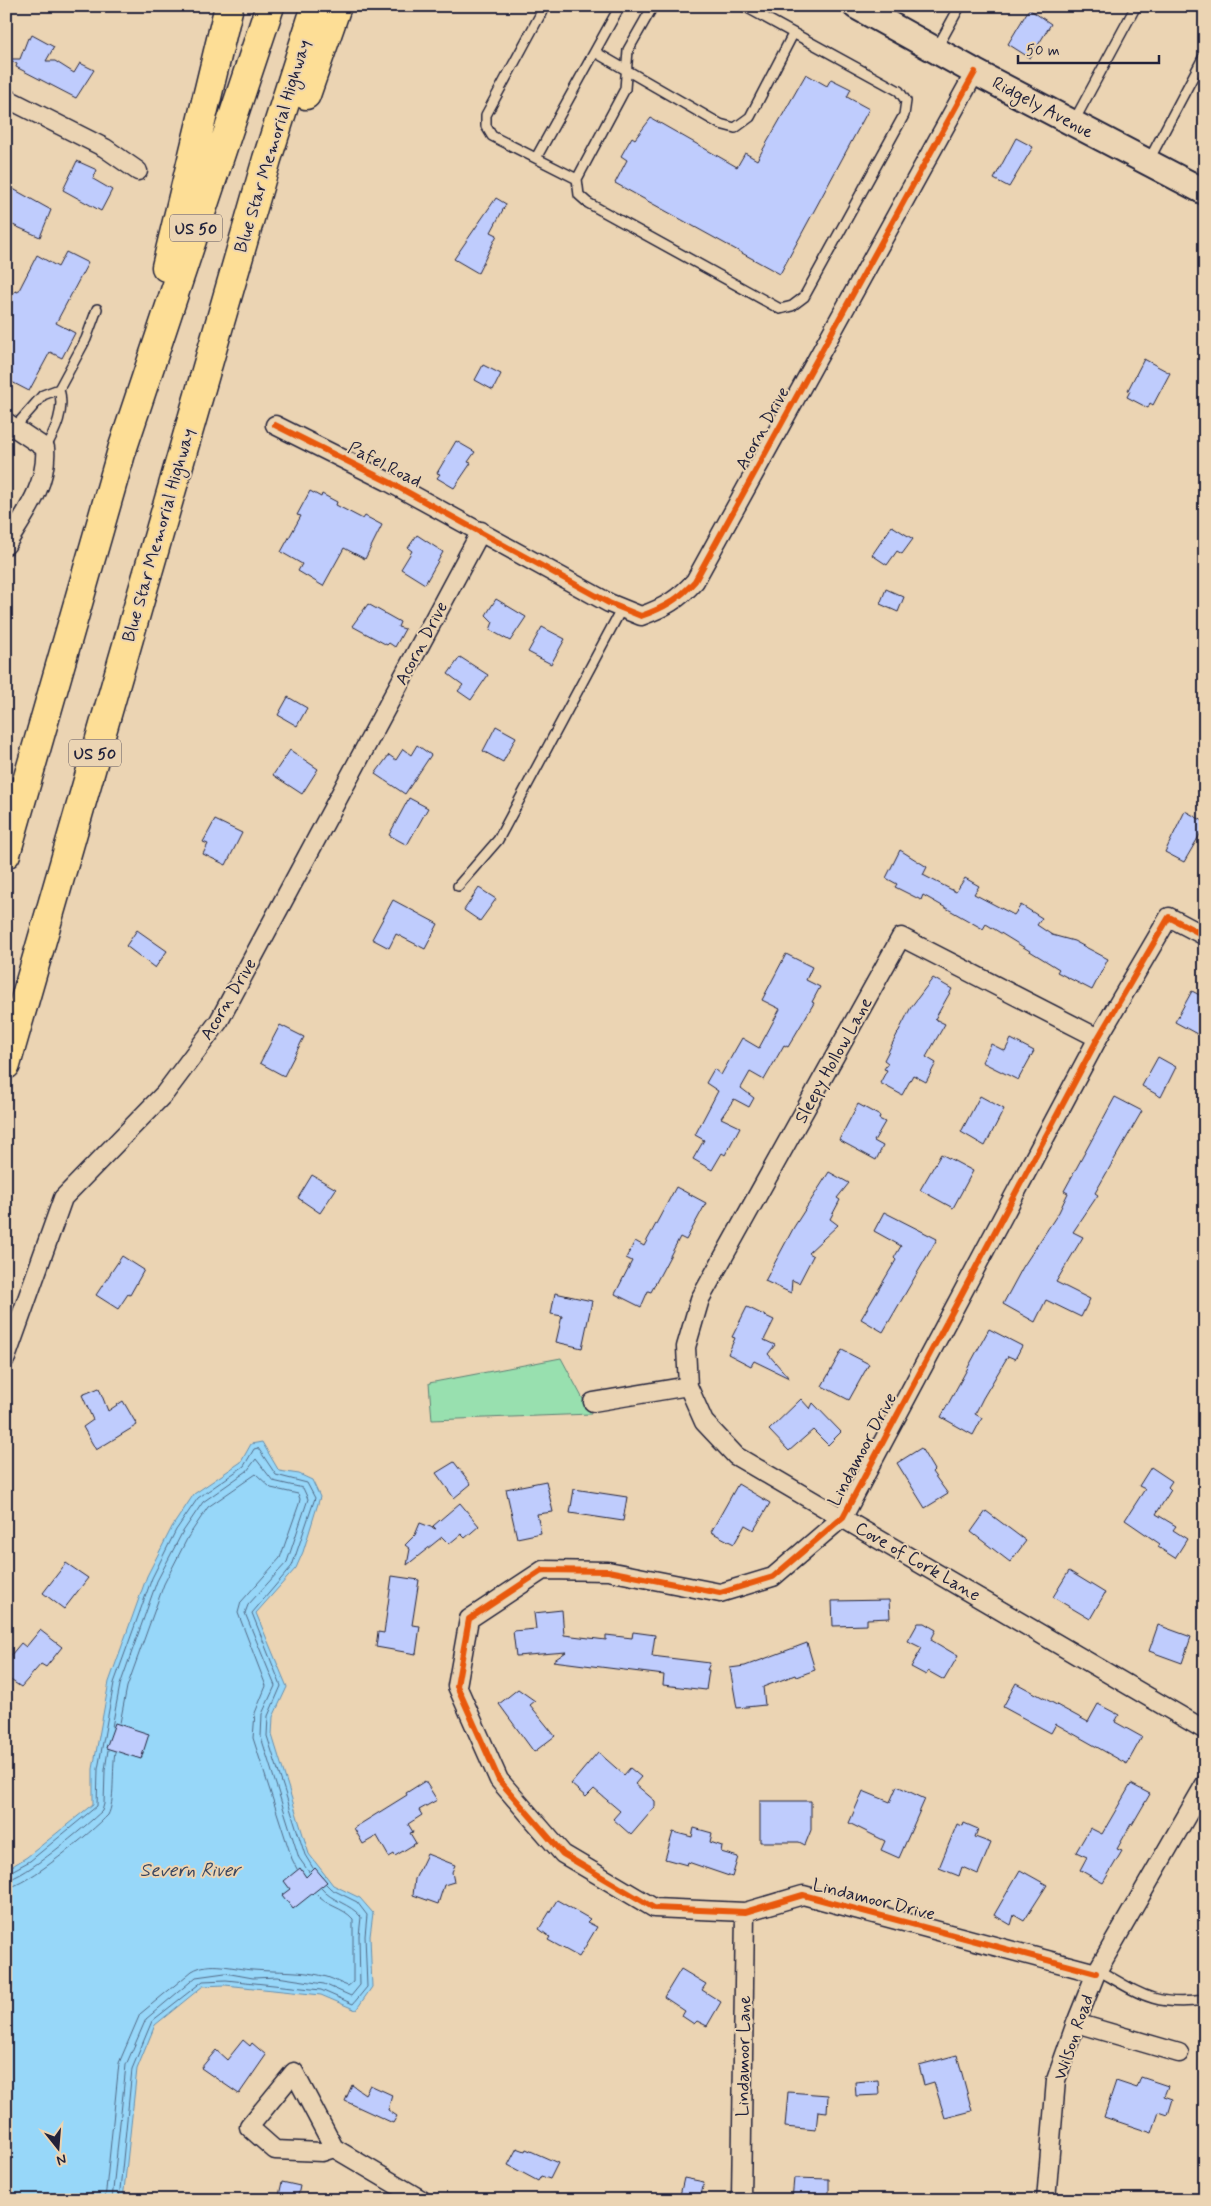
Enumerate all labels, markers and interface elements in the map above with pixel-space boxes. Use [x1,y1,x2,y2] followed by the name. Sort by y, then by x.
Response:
[1018,32,1160,64] scale bar
[229,37,318,256] street label: Blue Star Memorial Highway
[1026,41,1060,61] text: 50 m
[987,71,1097,146] street label: Ridgely Avenue
[170,214,222,242] road number: US 50
[730,383,796,474] street label: Acorn Drive
[117,426,202,645] street label: Blue Star Memorial Highway
[344,436,425,494] street label: Pafel Road
[390,597,454,689] street label: Acorn Drive
[69,740,121,766] road number: US 50
[195,954,263,1045] street label: Acorn Drive
[789,993,879,1128] street label: Sleepy Hollow Lane
[823,1388,903,1510] street label: Lindamoor Drive
[850,1516,985,1608] street label: Cove of Cork Lane
[140,1858,242,1883] water label: Severn River
[810,1873,937,1927] street label: Lindamoor Drive
[1048,1991,1100,2083] street label: Wilson Road
[731,1995,757,2117] street label: Lindamoor Lane
[32,2124,82,2174] north arrow
[54,2150,69,2169] text: N

